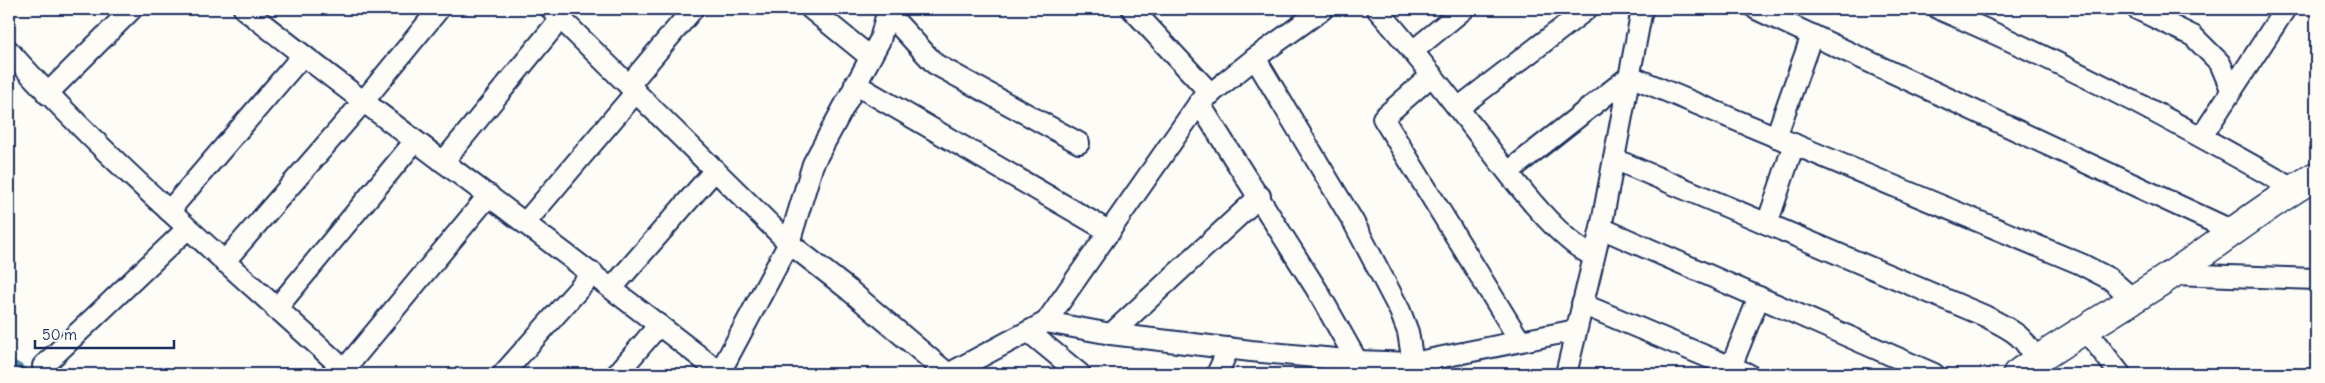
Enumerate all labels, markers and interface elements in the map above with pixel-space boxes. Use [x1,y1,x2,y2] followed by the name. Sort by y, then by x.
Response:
[35,318,174,350] scale bar
[42,325,77,344] text: 50 m

